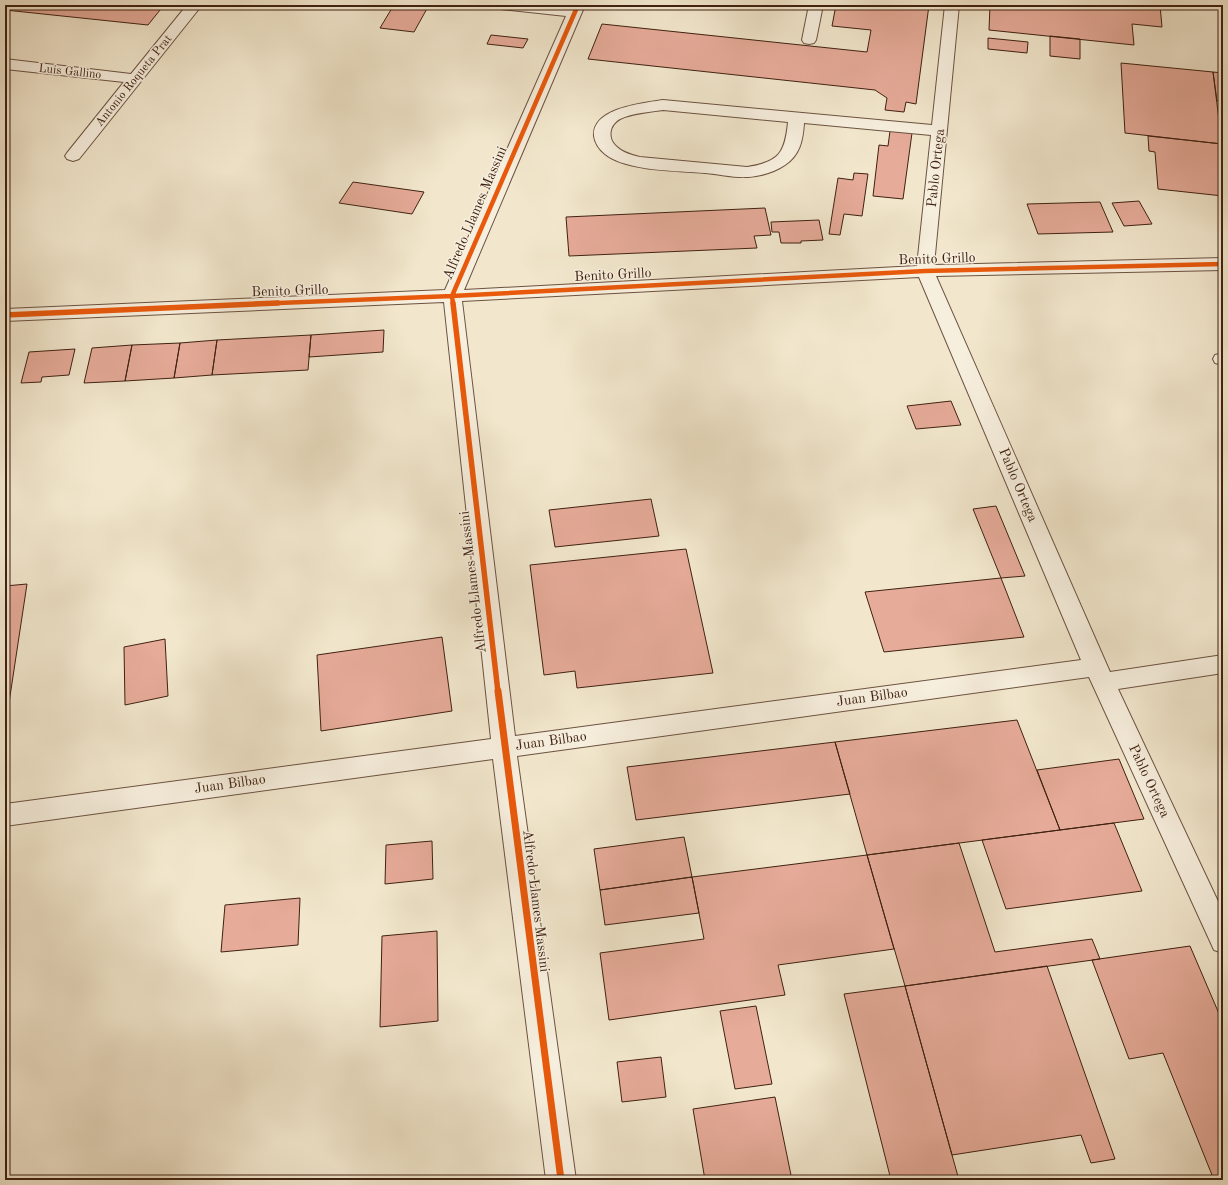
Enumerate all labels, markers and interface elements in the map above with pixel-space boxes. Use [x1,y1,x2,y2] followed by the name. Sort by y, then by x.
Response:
[93,33,175,129] street label: Antonio Roqueta Prat
[38,63,102,81] street label: Luis Gallino
[925,128,947,208] street label: Pablo Ortega
[441,144,509,282] street label: Alfredo Llames Massini
[898,251,976,267] street label: Benito Grillo
[574,266,652,284] street label: Benito Grillo
[251,283,329,299] street label: Benito Grillo
[996,446,1040,524] street label: Pablo Ortega
[457,510,489,654] street label: Alfredo Llames Massini
[836,685,909,709] street label: Juan Bilbao
[515,729,588,753] street label: Juan Bilbao
[1126,742,1172,820] street label: Pablo Ortega
[194,772,267,796] street label: Juan Bilbao
[520,829,552,973] street label: Alfredo Llames Massini

